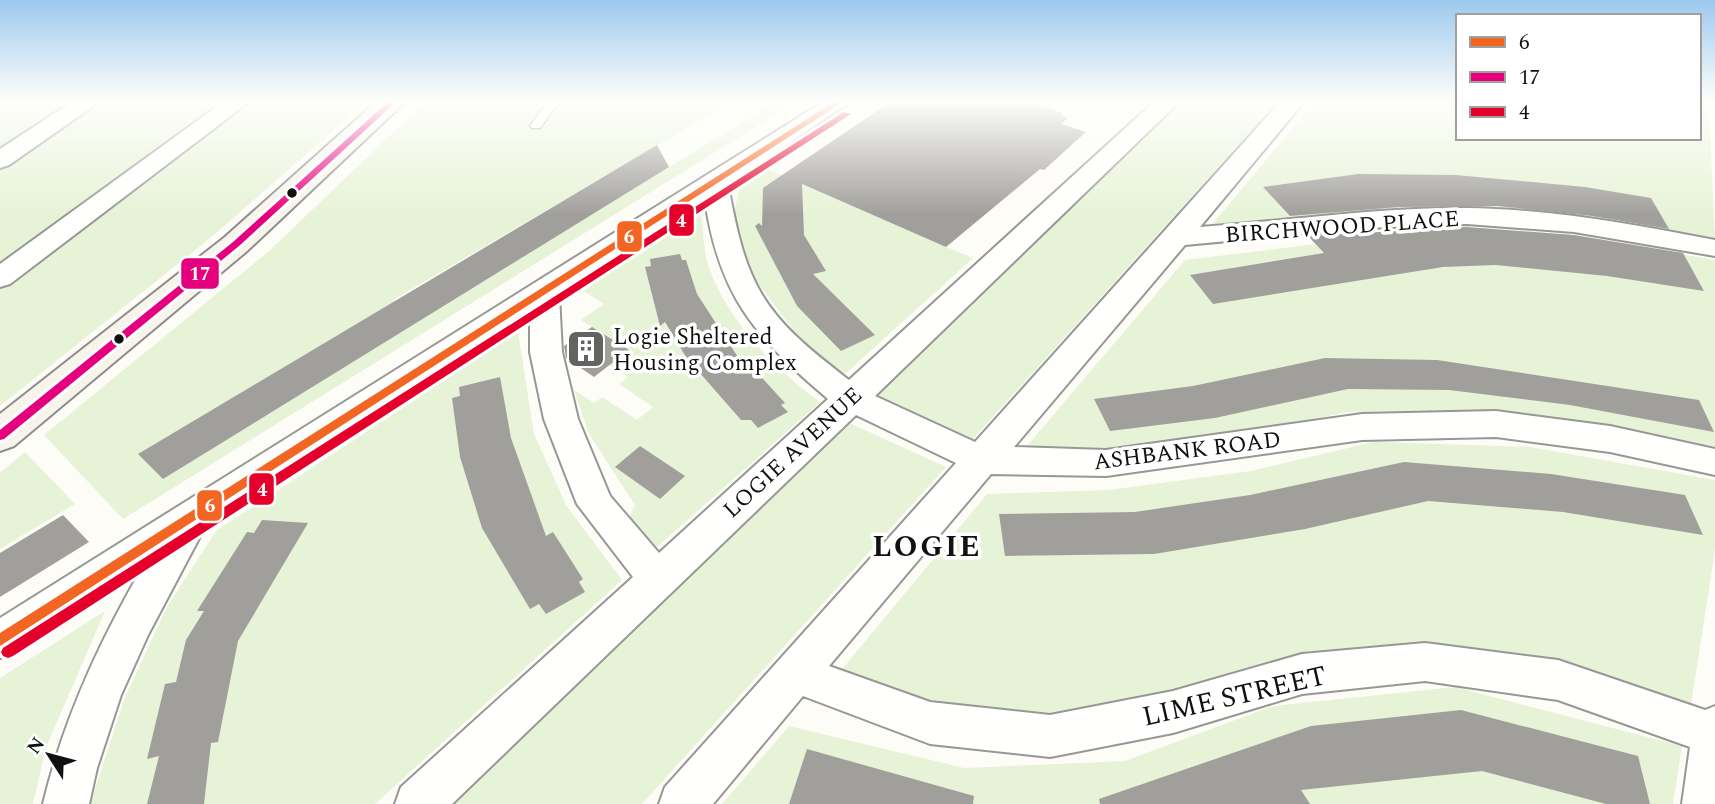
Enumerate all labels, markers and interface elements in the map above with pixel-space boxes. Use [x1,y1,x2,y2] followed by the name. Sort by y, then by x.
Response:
[1456,14,1701,140] legend
[1519,27,1530,59] text: 6
[1519,62,1540,94] text: 17
[1519,97,1530,129] text: 4
[285,186,299,200] unlabelled marker
[1224,202,1460,253] street label: BIRCHWOOD PLACE
[668,203,695,237] line badge: 4
[676,207,687,236] text: 4
[616,220,643,253] line badge: 6
[624,223,635,252] text: 6
[180,257,220,290] line badge: 17
[189,260,211,289] text: 17
[613,320,797,381] place label: Logie Sheltered Housing Complex
[565,328,607,370] building icon: Logie Sheltered Housing Complex
[112,332,126,346] unlabelled marker
[715,379,871,527] street label: LOGIE AVENUE
[1091,423,1283,480] street label: ASHBANK ROAD
[248,472,275,506] line badge: 4
[257,476,268,505] text: 4
[196,489,223,522] line badge: 6
[205,492,216,521] text: 6
[872,524,982,570] district label: LOGIE
[1138,654,1331,739] street label: LIME STREET
[14,720,84,790] north arrow
[20,731,53,761] text: N

